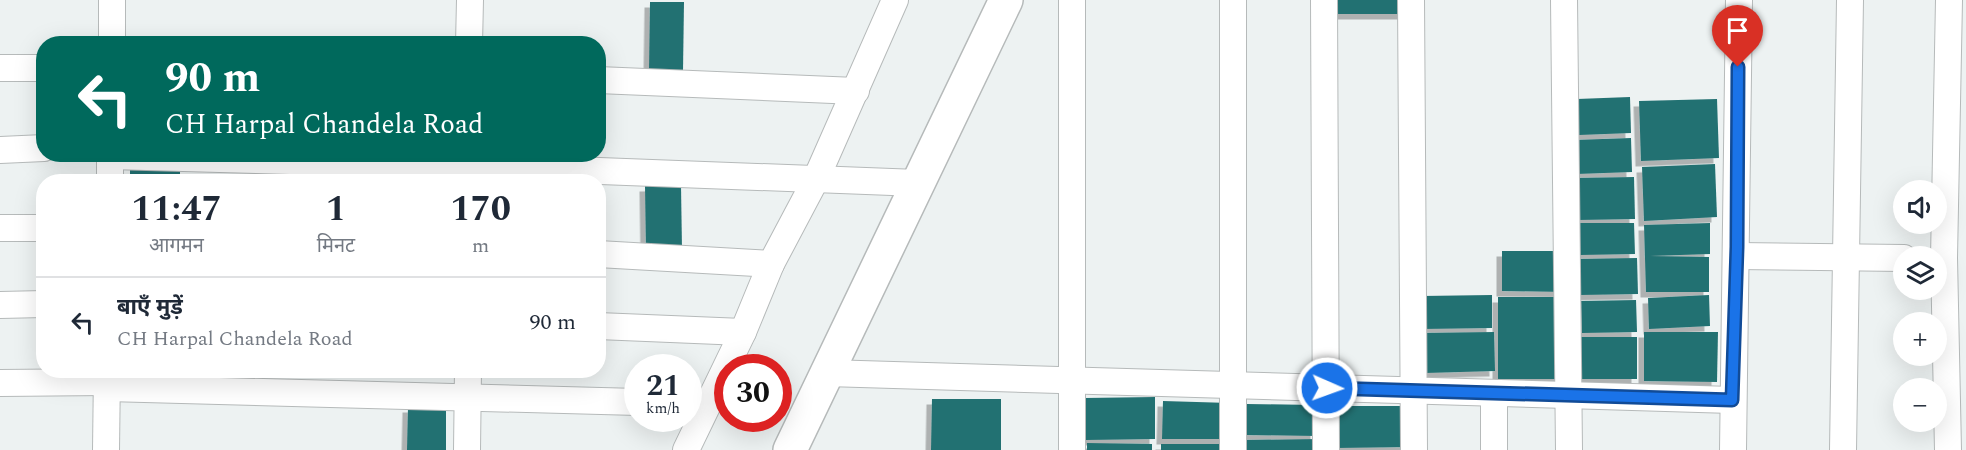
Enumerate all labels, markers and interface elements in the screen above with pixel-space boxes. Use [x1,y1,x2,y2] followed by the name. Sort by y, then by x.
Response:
[1712,5,1763,67] pin
[1721,14,1754,47] icon: arrive
[165,47,260,110] text: 90 m
[66,60,144,138] icon: left
[165,104,483,146] text: CH Harpal Chandela Road
[1893,180,1947,432] map controls
[1893,180,1947,234] button: sound
[131,182,222,237] text: 11:47
[326,182,346,237] text: 1
[450,182,511,237] text: 170
[149,231,204,261] text: आगमन
[317,231,355,261] text: मिनट
[472,231,489,261] text: m
[1893,246,1947,300] button: layers
[117,291,183,324] text: बाएँ मुड़ें
[66,306,99,339] icon: left
[530,306,576,339] text: 90 m
[1893,312,1947,366] button: +
[117,324,353,354] text: CH Harpal Chandela Road
[714,354,792,432] speed limit sign: 30
[1295,356,1359,420] position arrow
[646,363,680,409] text: 21
[1893,378,1947,432] button: −
[646,397,680,420] text: km/h

